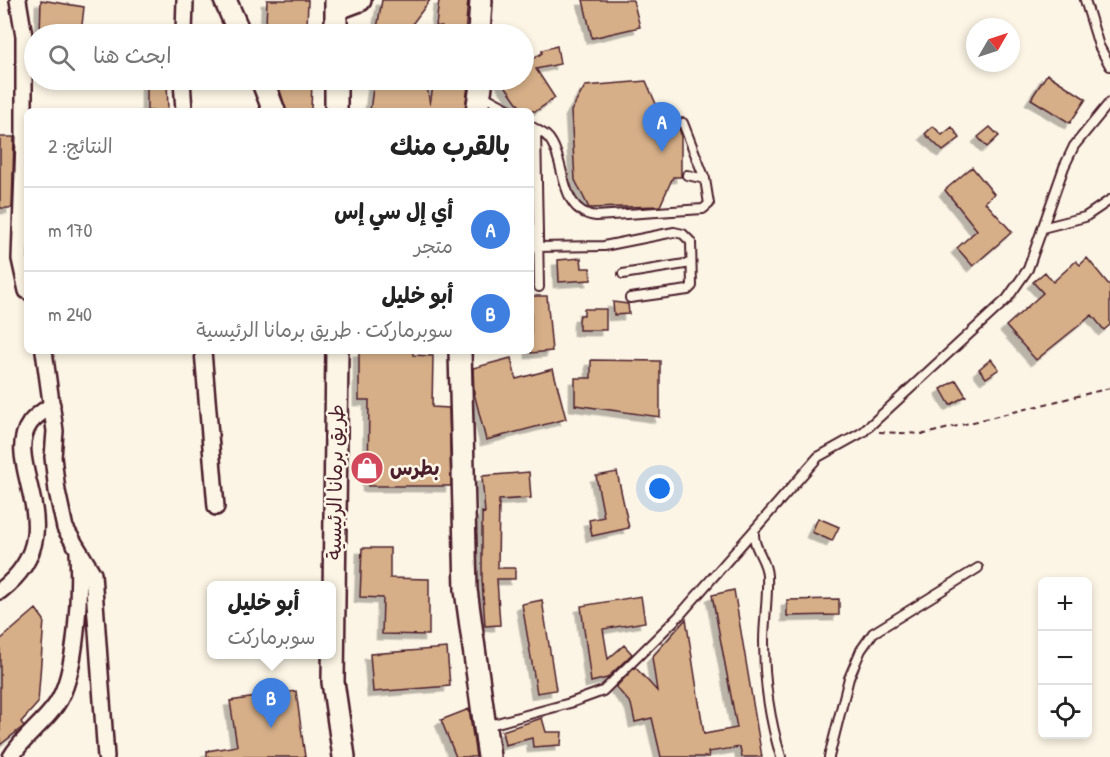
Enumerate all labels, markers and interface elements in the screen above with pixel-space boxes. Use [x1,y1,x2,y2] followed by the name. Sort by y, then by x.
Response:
[966,18,1020,72] north arrow
[24,24,534,90] search box
[93,40,172,70] text: ابحث هنا
[45,41,78,74] icon: search
[642,102,682,152] pin: A
[390,128,510,163] text: بالقرب منك
[48,132,113,159] text: النتائج: 2
[334,196,453,226] text: أي إل سي إس
[48,216,92,243] text: 170 m
[486,216,495,243] text: A
[414,232,453,259] text: متجر
[381,280,453,310] text: أبو خليل
[48,300,92,327] text: 240 m
[485,300,496,327] text: B
[196,316,453,343] text: سوبرماركت · طريق برمانا الرئيسية
[320,404,349,560] street label: طريق برمانا الرئيسية
[349,450,385,486] shop icon: بطرس
[390,454,439,481] place label: بطرس
[645,474,674,503] your location
[1038,577,1092,739] map controls
[1038,577,1092,631] button: +
[207,581,336,659] popup
[228,587,299,617] text: أبو خليل
[228,623,315,650] text: سوبرماركت
[1038,631,1092,685] button: −
[252,678,290,728] pin: B
[1038,685,1092,739] button: locate

